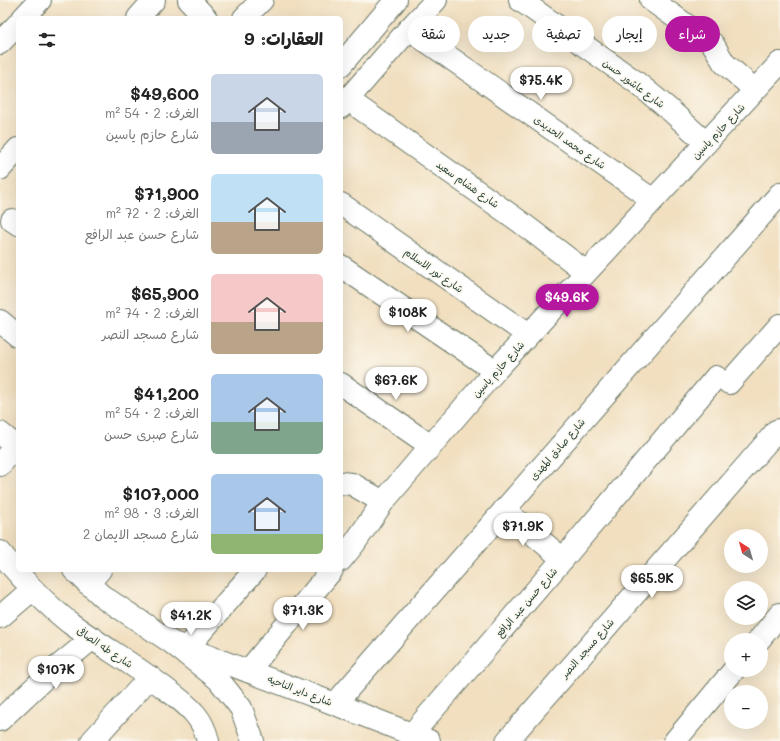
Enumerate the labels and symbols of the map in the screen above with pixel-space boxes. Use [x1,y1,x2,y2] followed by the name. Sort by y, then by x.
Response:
[600,55,668,112] street label: شارع عاشور حسن
[508,67,574,101] pin: $75.4K
[688,100,749,163] street label: شارع حازم ياسين
[531,112,609,173] street label: شارع محمد الحديدى
[433,157,502,212] street label: شارع هشام سعيد
[401,244,467,297] street label: شارع نور الاسلام
[534,284,600,318] pin: $49.6K
[380,299,436,333] pin: $108K
[469,337,528,401] street label: شارع حازم ياسين
[363,367,429,401] pin: $67.6K
[526,415,589,484] street label: شارع صادق المهدى
[490,513,556,547] pin: $71.9K
[724,529,768,573] north arrow
[492,564,561,640] street label: شارع حسن عبد الرافع
[619,565,685,599] pin: $65.9K
[270,597,336,631] pin: $71.3K
[158,602,224,636] pin: $41.2K
[557,615,618,682] street label: شارع مسجد النصر
[74,623,136,672] street label: شارع طه الصافى
[28,656,84,690] pin: $107K
[265,671,335,710] street label: شارع داير الناحيه

